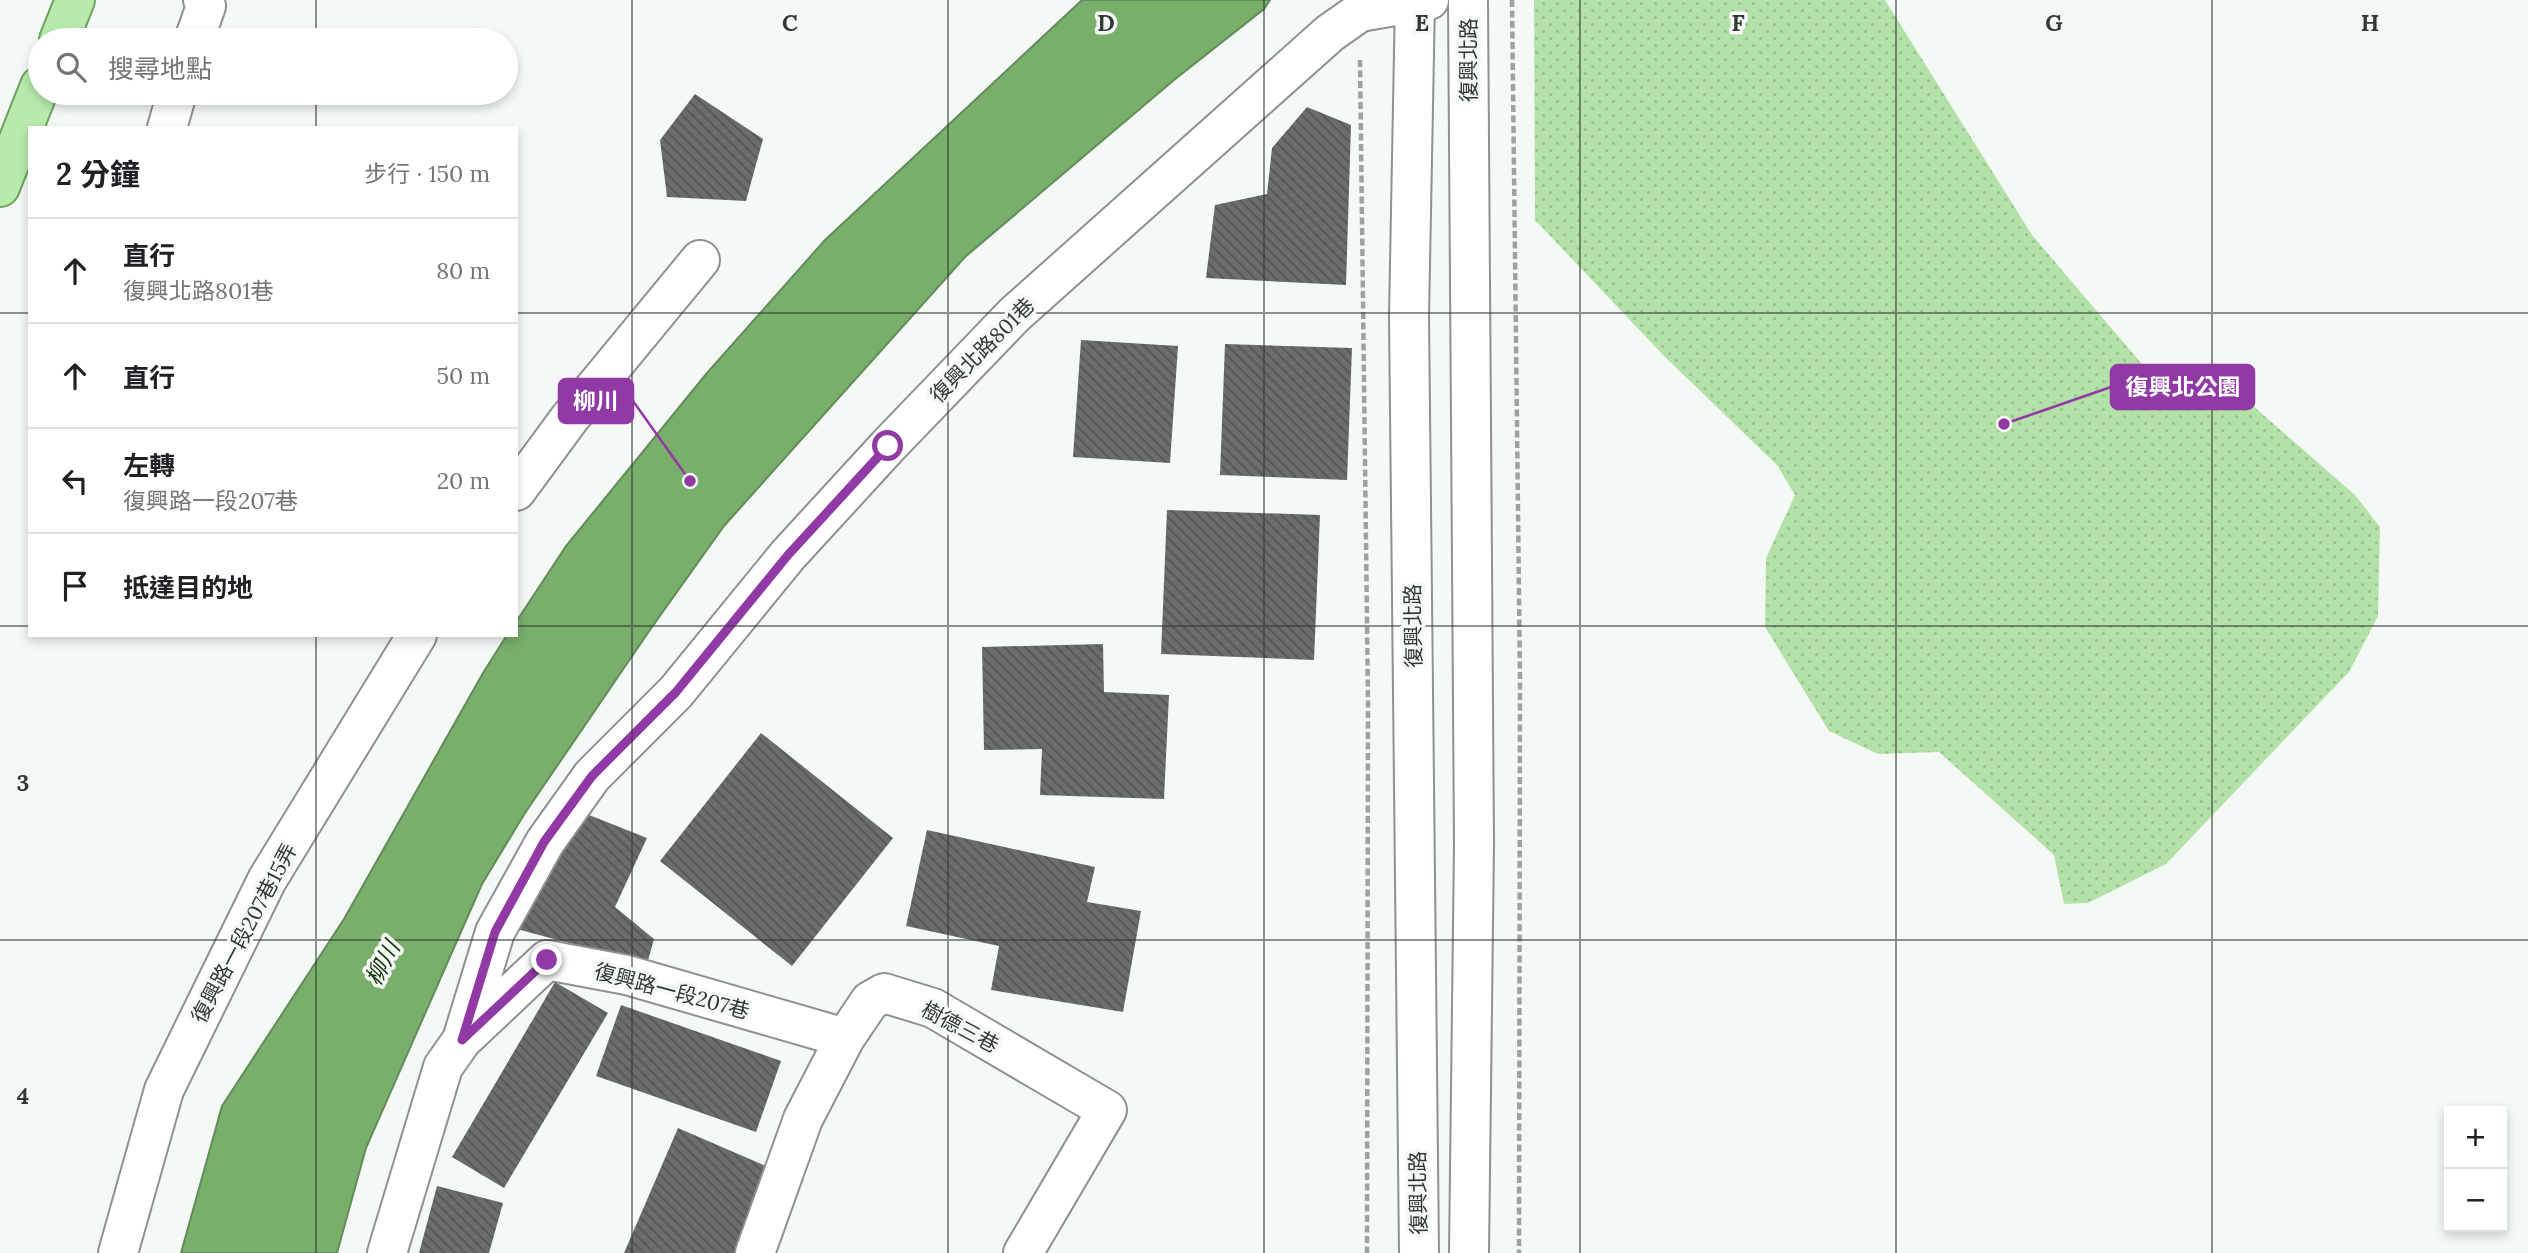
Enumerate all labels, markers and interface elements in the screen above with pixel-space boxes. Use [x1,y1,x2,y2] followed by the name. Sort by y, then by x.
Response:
[782,8,798,37] text: C
[1097,8,1115,37] text: D
[1415,8,1429,37] text: E
[1731,8,1745,37] text: F
[2045,8,2063,37] text: G
[2361,8,2379,37] text: H
[1455,18,1482,102] street label: 復興北路
[28,28,518,105] search box
[52,48,90,86] icon: search
[108,52,212,85] text: 搜尋地點
[56,155,140,193] text: 2 分鐘
[364,159,490,188] text: 步行 · 150 m
[123,239,175,272] text: 直行
[56,252,94,290] icon: ahead
[436,256,490,285] text: 80 m
[123,276,274,305] text: 復興北路801巷
[924,292,1040,408] street label: 復興北路801巷
[56,357,94,395] icon: ahead
[123,361,175,394] text: 直行
[437,361,490,390] text: 50 m
[2111,365,2254,409] callout: 復興北公園
[2126,372,2241,401] text: 復興北公園
[559,379,633,423] callout: 柳川
[573,386,619,415] text: 柳川
[872,430,903,461] route start
[123,449,175,482] text: 左轉
[56,462,94,500] icon: left
[437,466,490,495] text: 20 m
[123,486,298,515] text: 復興路一段207巷
[56,567,94,605] icon: arrive
[123,571,253,604] text: 抵達目的地
[1399,584,1427,668] street label: 復興北路
[17,768,29,797] text: 3
[185,839,303,1027] street label: 復興路一段207巷15弄
[358,933,407,990] water label: 柳川
[531,944,562,975] route end
[591,957,753,1025] street label: 復興路一段207巷
[917,995,1003,1059] street label: 樹德三巷
[17,1081,29,1110] text: 4
[2444,1106,2507,1232] map controls
[2444,1106,2507,1169] button: +
[1404,1151,1432,1235] street label: 復興北路
[2444,1169,2507,1232] button: −

